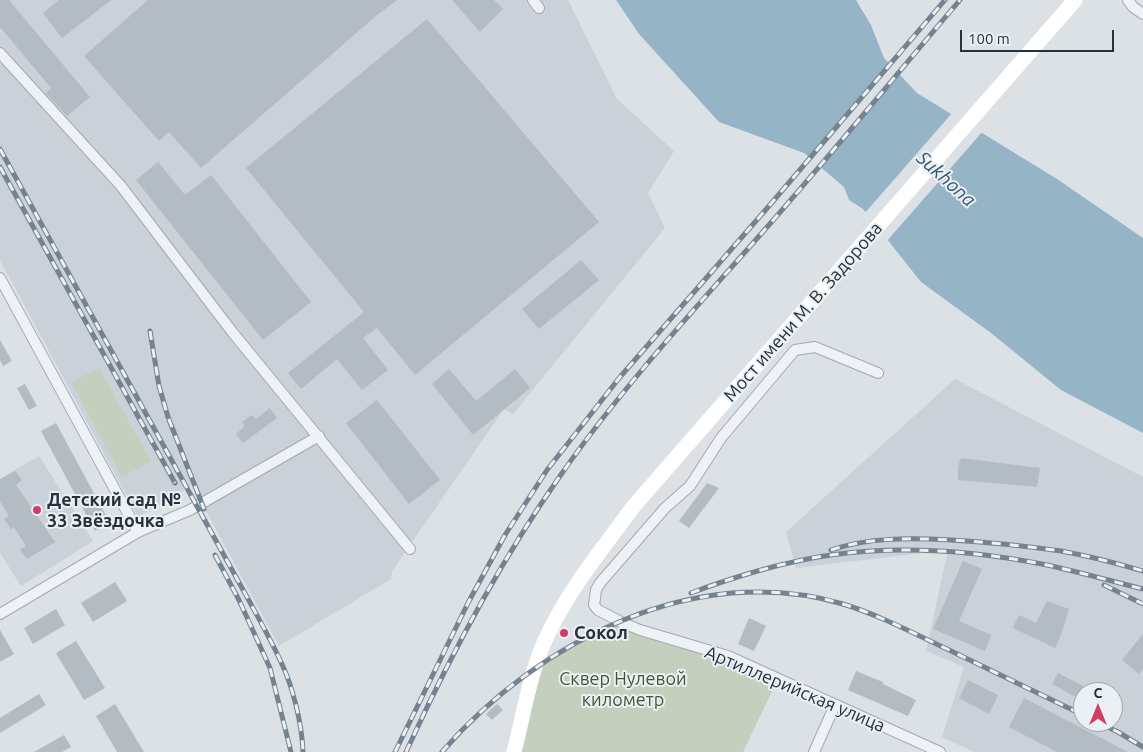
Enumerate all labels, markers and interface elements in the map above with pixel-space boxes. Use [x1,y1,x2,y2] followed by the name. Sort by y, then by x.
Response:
[963,20,1117,52] scale bar
[968,30,1010,47] text: 100 m
[912,147,980,211] water label: Sukhona
[719,218,887,406] street label: Мост имени М. В. Задорова
[47,489,181,532] place label: Детский сад № 33 Звёздочка
[31,504,43,516] marker: Детский сад № 33 Звёздочка
[574,622,628,644] place label: Сокол
[558,627,570,639] marker: Сокол
[702,641,888,737] street label: Артиллерийская улица
[559,668,687,711] park label: Сквер Нулевой километр
[1073,682,1123,732] north arrow
[1094,685,1102,701] text: С

